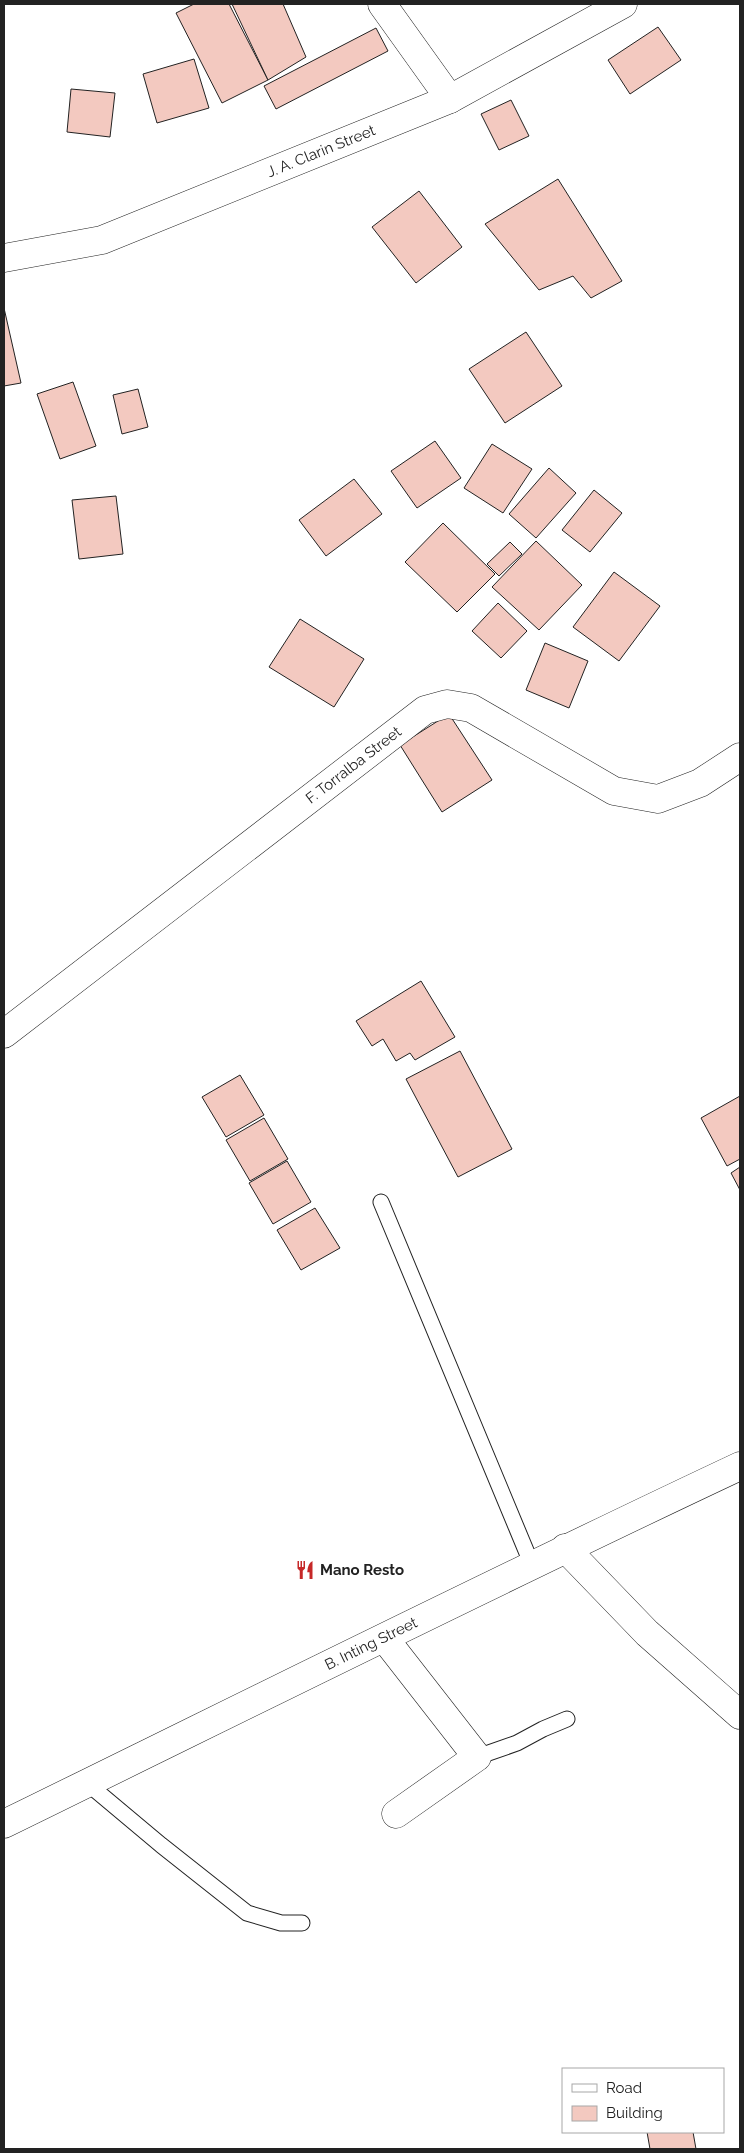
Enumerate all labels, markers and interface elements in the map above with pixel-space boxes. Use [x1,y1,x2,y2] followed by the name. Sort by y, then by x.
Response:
[264,121,378,181] street label: J. A. Clarin Street
[302,723,405,807] street label: F. Torralba Street
[294,1559,316,1581] restaurant icon: Mano Resto
[320,1561,404,1579] place label: Mano Resto
[322,1613,420,1674] street label: B. Inting Street
[562,2068,724,2133] legend
[606,2079,642,2097] text: Road
[606,2104,663,2122] text: Building

